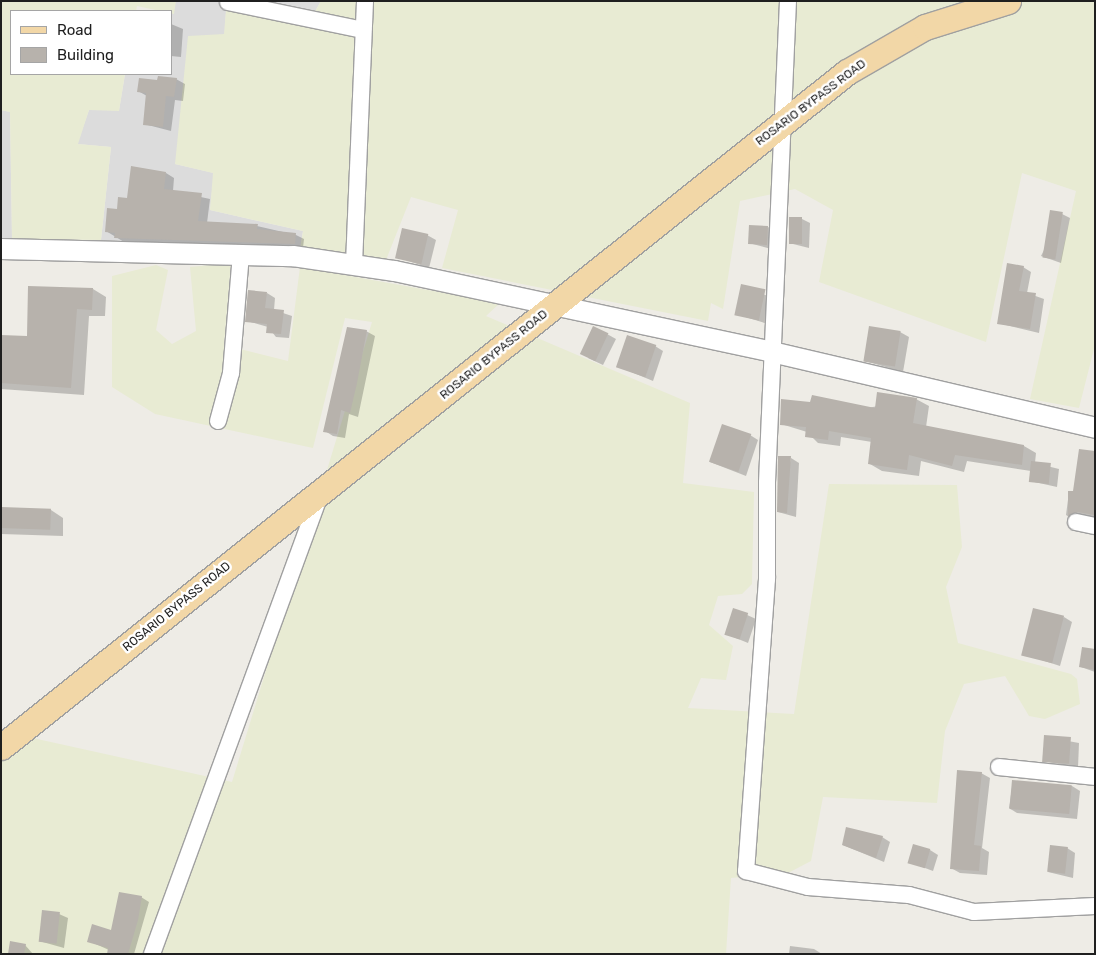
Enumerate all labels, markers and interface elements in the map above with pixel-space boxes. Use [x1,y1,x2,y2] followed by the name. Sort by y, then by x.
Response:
[10,10,172,75] legend
[57,21,93,39] text: Road
[57,46,114,64] text: Building
[753,57,869,149] street label: ROSARIO BYPASS ROAD
[437,307,551,403] street label: ROSARIO BYPASS ROAD
[120,559,234,655] street label: ROSARIO BYPASS ROAD

